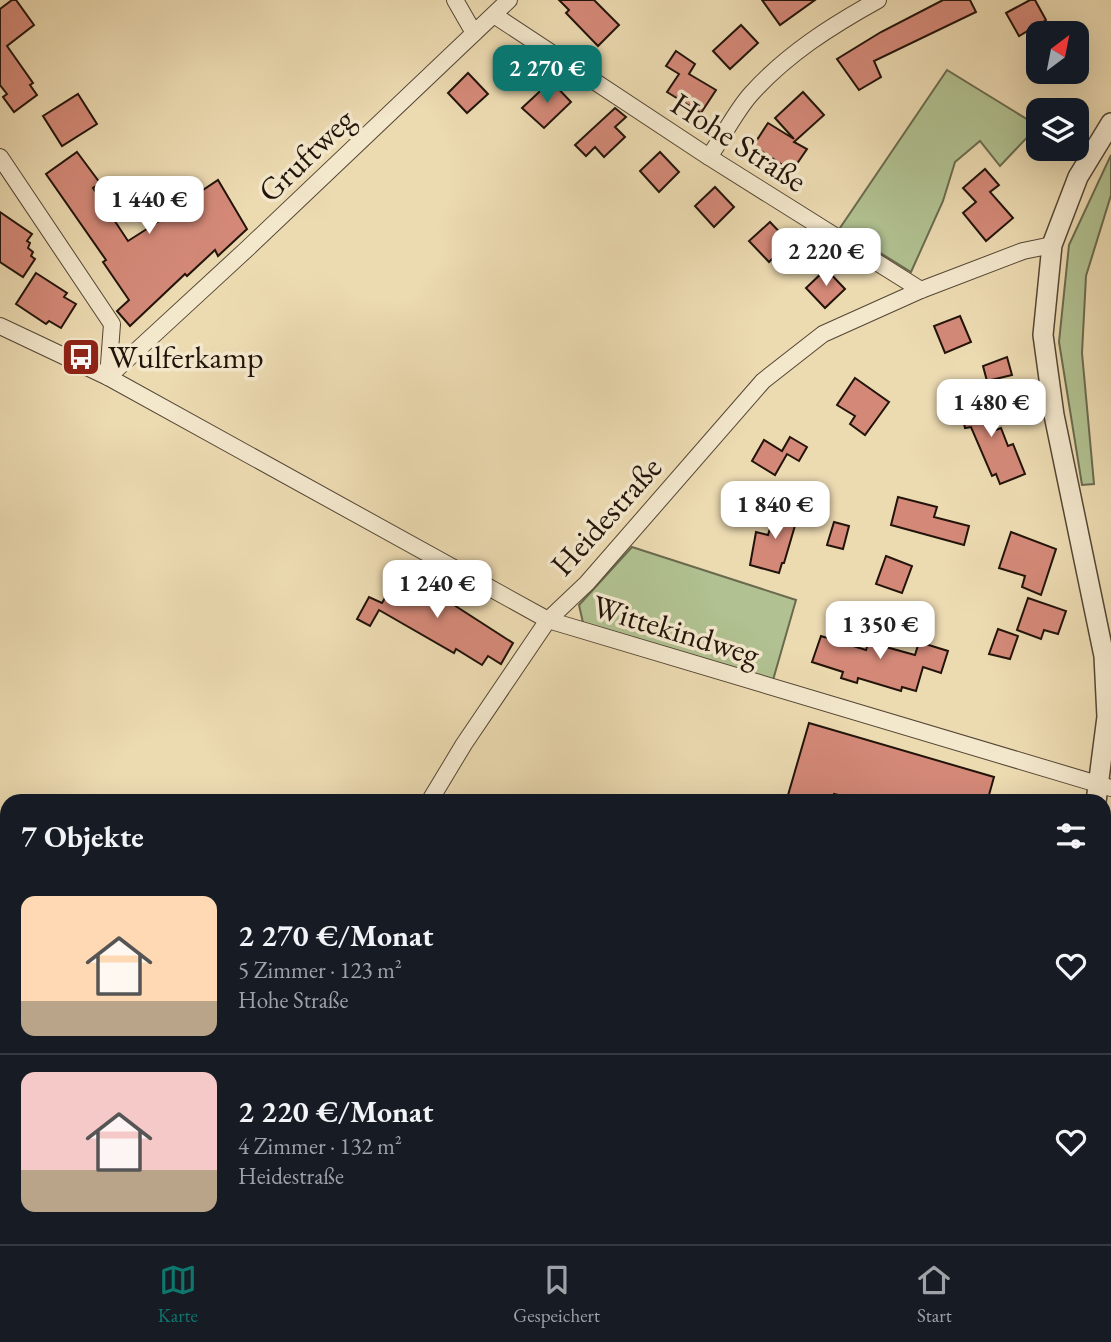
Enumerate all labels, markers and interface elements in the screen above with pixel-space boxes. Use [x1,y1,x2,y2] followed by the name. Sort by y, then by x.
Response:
[1026,21,1088,84] north arrow
[1026,21,1089,161] map controls
[482,46,612,105] pin: 2 270 €
[509,53,585,83] text: 2 270 €
[663,83,815,201] street label: Hohe Straße
[249,98,364,211] street label: Gruftweg
[1026,98,1089,161] button: layers
[84,176,214,236] pin: 1 440 €
[111,184,187,214] text: 1 440 €
[761,229,891,288] pin: 2 220 €
[788,236,864,266] text: 2 220 €
[60,336,102,378] bus stop icon: Wulferkamp
[108,336,264,378] place label: Wulferkamp
[926,380,1056,439] pin: 1 480 €
[953,387,1029,417] text: 1 480 €
[541,447,671,585] street label: Heidestraße
[710,482,840,541] pin: 1 840 €
[737,489,813,519] text: 1 840 €
[372,560,502,620] pin: 1 240 €
[399,568,475,598] text: 1 240 €
[587,585,766,676] street label: Wittekindweg
[815,602,945,661] pin: 1 350 €
[842,609,918,639] text: 1 350 €
[21,817,144,856] text: 7 Objekte
[1052,817,1090,855] icon: filters
[238,916,433,955] text: 2 270 €/Monat
[77,924,161,1008] icon: home
[1052,947,1090,985] icon: heart
[238,955,402,985] text: 5 Zimmer · 123 m²
[238,985,348,1015] text: Hohe Straße
[238,1092,433,1131] text: 2 220 €/Monat
[77,1100,161,1184] icon: home
[1052,1123,1090,1161] icon: heart
[238,1131,402,1161] text: 4 Zimmer · 132 m²
[238,1161,344,1191] text: Heidestraße
[158,1261,198,1328] tab: Karte
[513,1261,600,1328] tab: Gespeichert
[915,1261,953,1328] tab: Start

